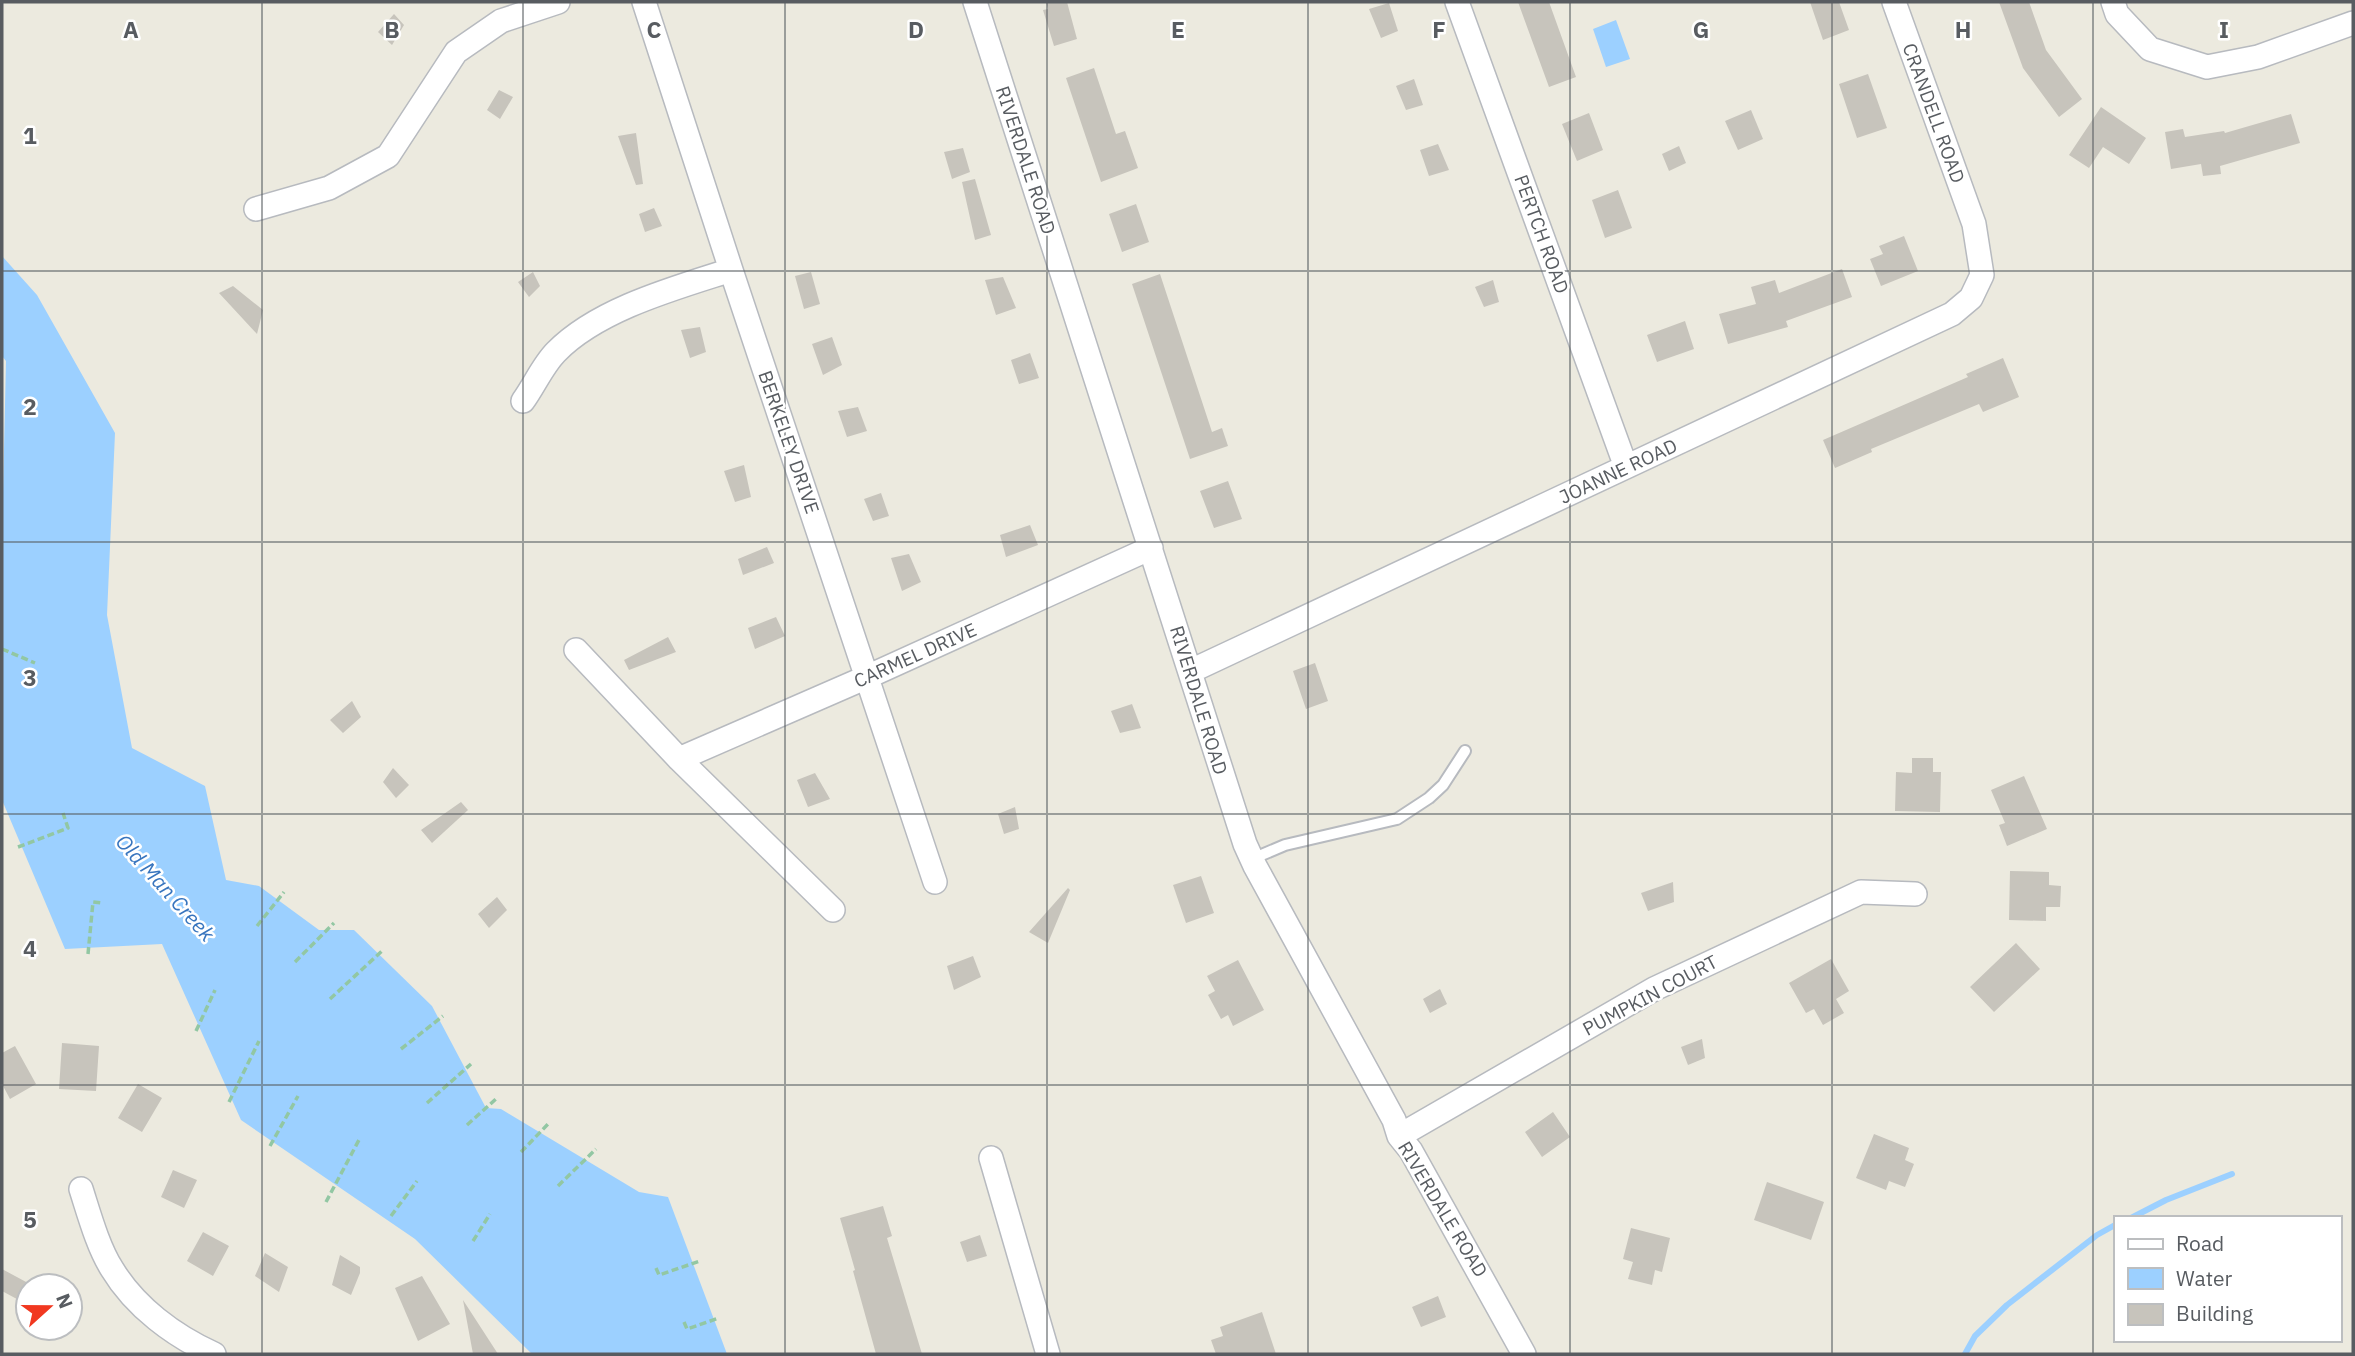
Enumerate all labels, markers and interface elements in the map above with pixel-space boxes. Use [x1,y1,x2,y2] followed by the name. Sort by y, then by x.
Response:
[123,14,139,44] text: A
[384,14,400,44] text: B
[647,14,662,44] text: C
[908,14,924,44] text: D
[1171,14,1185,44] text: E
[1432,14,1446,44] text: F
[1693,14,1709,44] text: G
[1955,14,1971,44] text: H
[2219,14,2229,44] text: I
[1898,40,1970,186] street label: CRANDELL ROAD
[991,83,1061,237] street label: RIVERDALE ROAD
[23,120,37,150] text: 1
[1509,171,1575,297] street label: PERTCH ROAD
[753,367,825,517] street label: BERKELEY DRIVE
[23,391,37,421] text: 2
[1555,433,1681,509] street label: JOANNE ROAD
[850,617,980,693] street label: CARMEL DRIVE
[1165,623,1233,777] street label: RIVERDALE ROAD
[23,662,37,692] text: 3
[110,828,222,948] water label: Old Man Creek
[23,933,37,963] text: 4
[1578,949,1722,1041] street label: PUMPKIN COURT
[1393,1137,1493,1281] street label: RIVERDALE ROAD
[23,1204,37,1234] text: 5
[2114,1216,2341,1342] legend
[2176,1229,2224,1257] text: Road
[2176,1264,2233,1292] text: Water
[14,1272,84,1342] north arrow
[51,1290,79,1312] text: N
[2176,1299,2253,1327] text: Building

